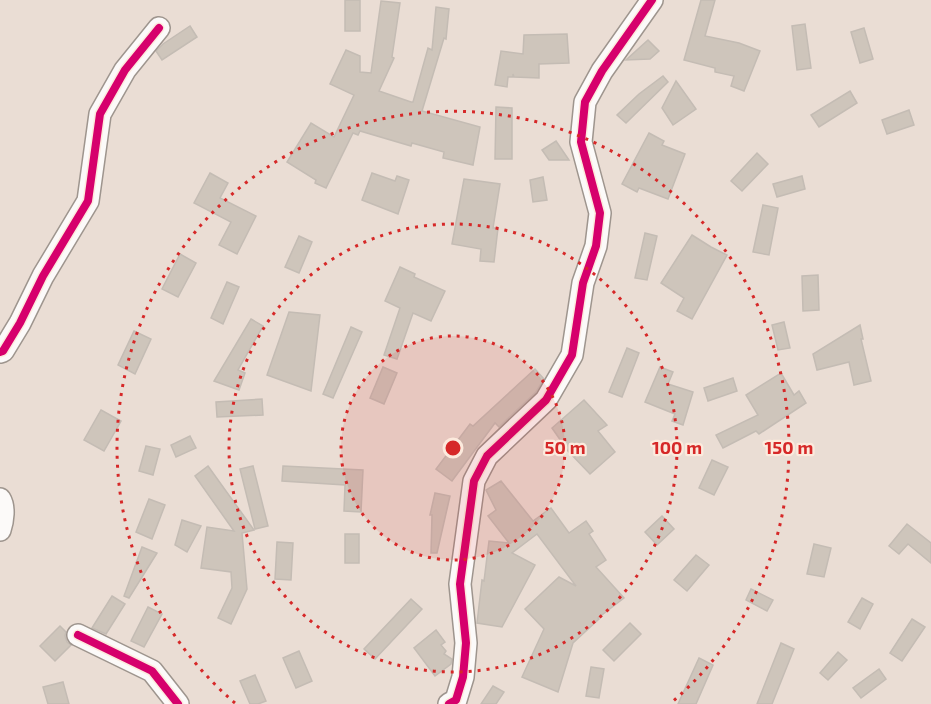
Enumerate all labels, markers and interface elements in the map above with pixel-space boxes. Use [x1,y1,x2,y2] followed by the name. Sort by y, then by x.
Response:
[544,436,586,458] text: 50 m
[652,436,702,458] text: 100 m
[765,436,813,458] text: 150 m
[443,438,463,458] centre of rings

